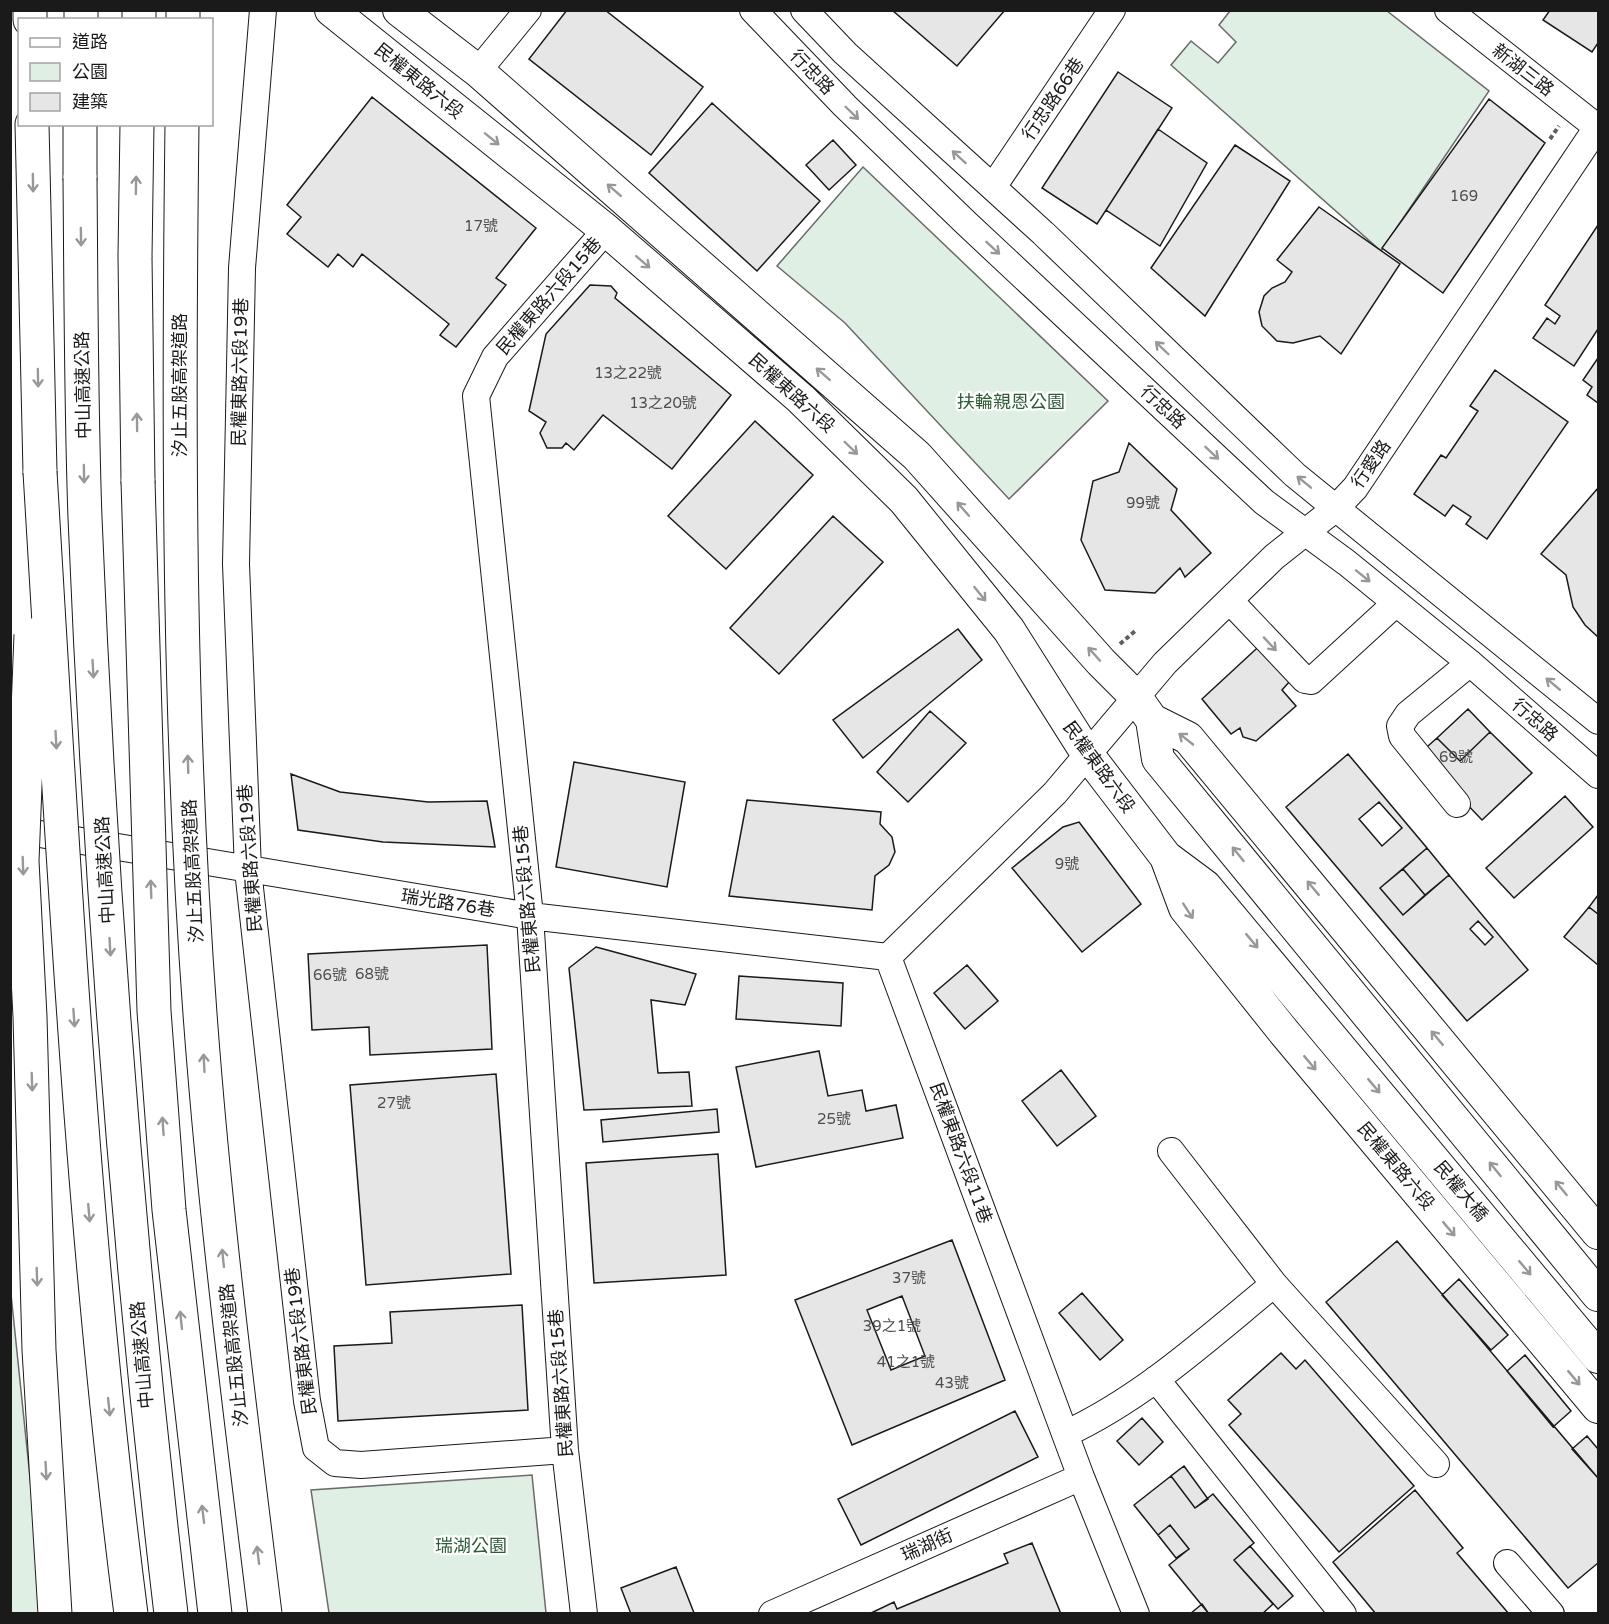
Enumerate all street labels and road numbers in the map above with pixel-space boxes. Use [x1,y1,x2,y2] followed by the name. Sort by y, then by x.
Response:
[370,38,468,124] street label: 民權東路六段
[1488,39,1558,101] street label: 新湖三路
[785,45,839,99] street label: 行忠路
[1017,54,1089,144] street label: 行忠路66巷
[492,233,606,359] street label: 民權東路六段15巷
[228,298,252,446] street label: 民權東路六段19巷
[169,313,191,457] street label: 汐止五股高架道路
[71,331,95,439] street label: 中山高速公路
[745,349,839,437] street label: 民權東路六段
[1136,381,1190,433] street label: 行忠路
[1347,436,1395,492] street label: 行愛路
[1507,694,1563,746] street label: 行忠路
[1058,717,1140,817] street label: 民權東路六段
[234,783,266,933] street label: 民權東路六段19巷
[178,799,208,943] street label: 汐止五股高架道路
[91,815,119,925] street label: 中山高速公路
[510,824,544,974] street label: 民權東路六段15巷
[400,885,496,921] street label: 瑞光路76巷
[925,1079,997,1227] street label: 民權東路六段11巷
[1353,1118,1439,1214] street label: 民權東路六段
[1429,1156,1493,1226] street label: 民權大橋
[281,1266,321,1416] street label: 民權東路六段19巷
[216,1282,252,1428] street label: 汐止五股高架道路
[126,1300,158,1410] street label: 中山高速公路
[545,1308,577,1458] street label: 民權東路六段15巷
[898,1524,956,1566] street label: 瑞湖街

